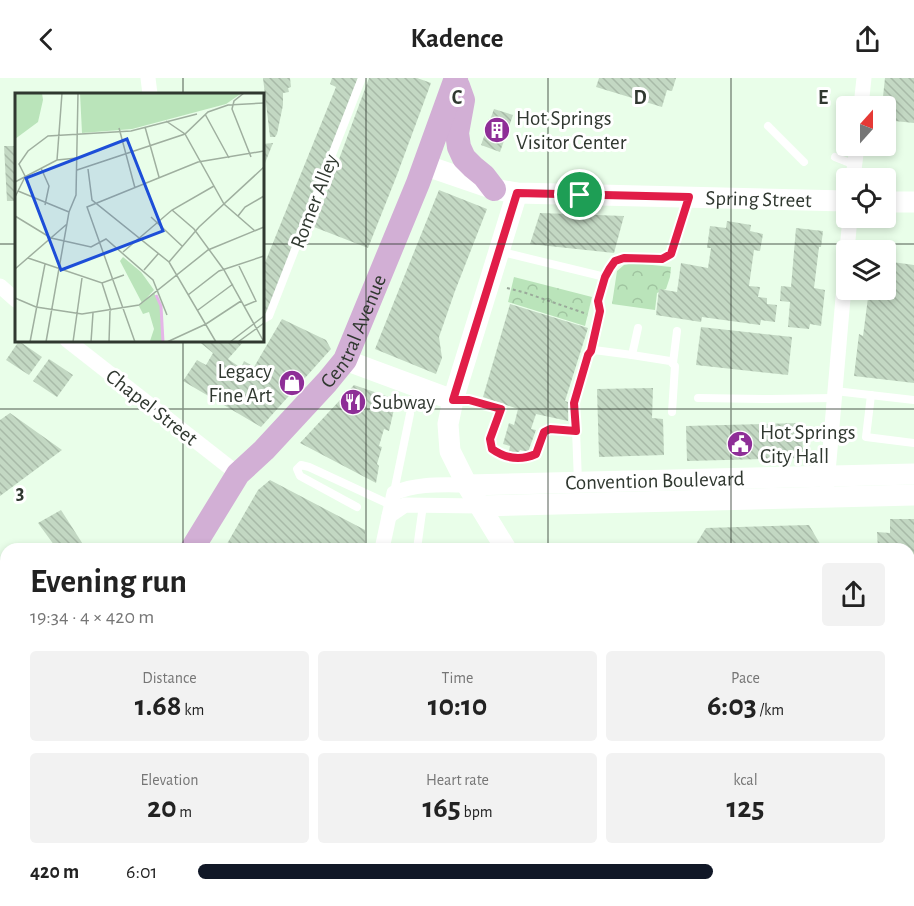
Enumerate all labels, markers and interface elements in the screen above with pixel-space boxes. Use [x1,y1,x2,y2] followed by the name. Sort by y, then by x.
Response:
[30,23,63,56] icon: back
[851,23,884,56] icon: share
[411,25,503,52] text: Kadence
[452,88,463,108] text: C
[633,88,647,108] text: D
[818,88,828,108] text: E
[15,93,264,342] inset map
[836,96,896,156] north arrow
[836,96,896,300] map controls
[516,108,627,153] place label: Hot Springs Visitor Center
[482,115,512,145] building icon: Hot Springs Visitor Center
[287,151,342,251] street label: Romer Alley
[836,168,896,228] button: locate
[554,169,605,220] pin
[563,178,596,211] icon: arrive
[705,188,812,211] street label: Spring Street
[836,240,896,300] button: layers
[317,272,390,392] street label: Central Avenue
[208,361,272,406] place label: Legacy Fine Art
[102,365,202,450] street label: Chapel Street
[277,368,307,398] shop icon: Legacy Fine Art
[338,387,368,417] restaurant icon: Subway
[372,392,435,413] place label: Subway
[760,422,856,467] place label: Hot Springs City Hall
[725,429,755,459] public building icon: Hot Springs City Hall
[565,468,745,494] street label: Convention Boulevard
[16,483,24,503] text: 3
[822,563,885,626] button: share
[30,566,187,599] text: Evening run
[30,607,154,627] text: 19:34 · 4 × 420 m
[142,670,197,686] text: Distance
[442,670,473,686] text: Time
[731,670,760,686] text: Pace
[135,691,182,721] text: 1.68
[428,691,487,721] text: 10:10
[707,691,757,721] text: 6:03
[182,702,204,718] text: km
[757,702,784,718] text: /km
[141,772,198,788] text: Elevation
[426,772,489,788] text: Heart rate
[733,772,758,788] text: kcal
[147,793,177,823] text: 20
[423,793,461,823] text: 165
[727,793,764,823] text: 125
[177,804,192,820] text: m
[461,804,492,820] text: bpm
[30,862,79,882] text: 420 m
[126,862,157,882] text: 6:01

